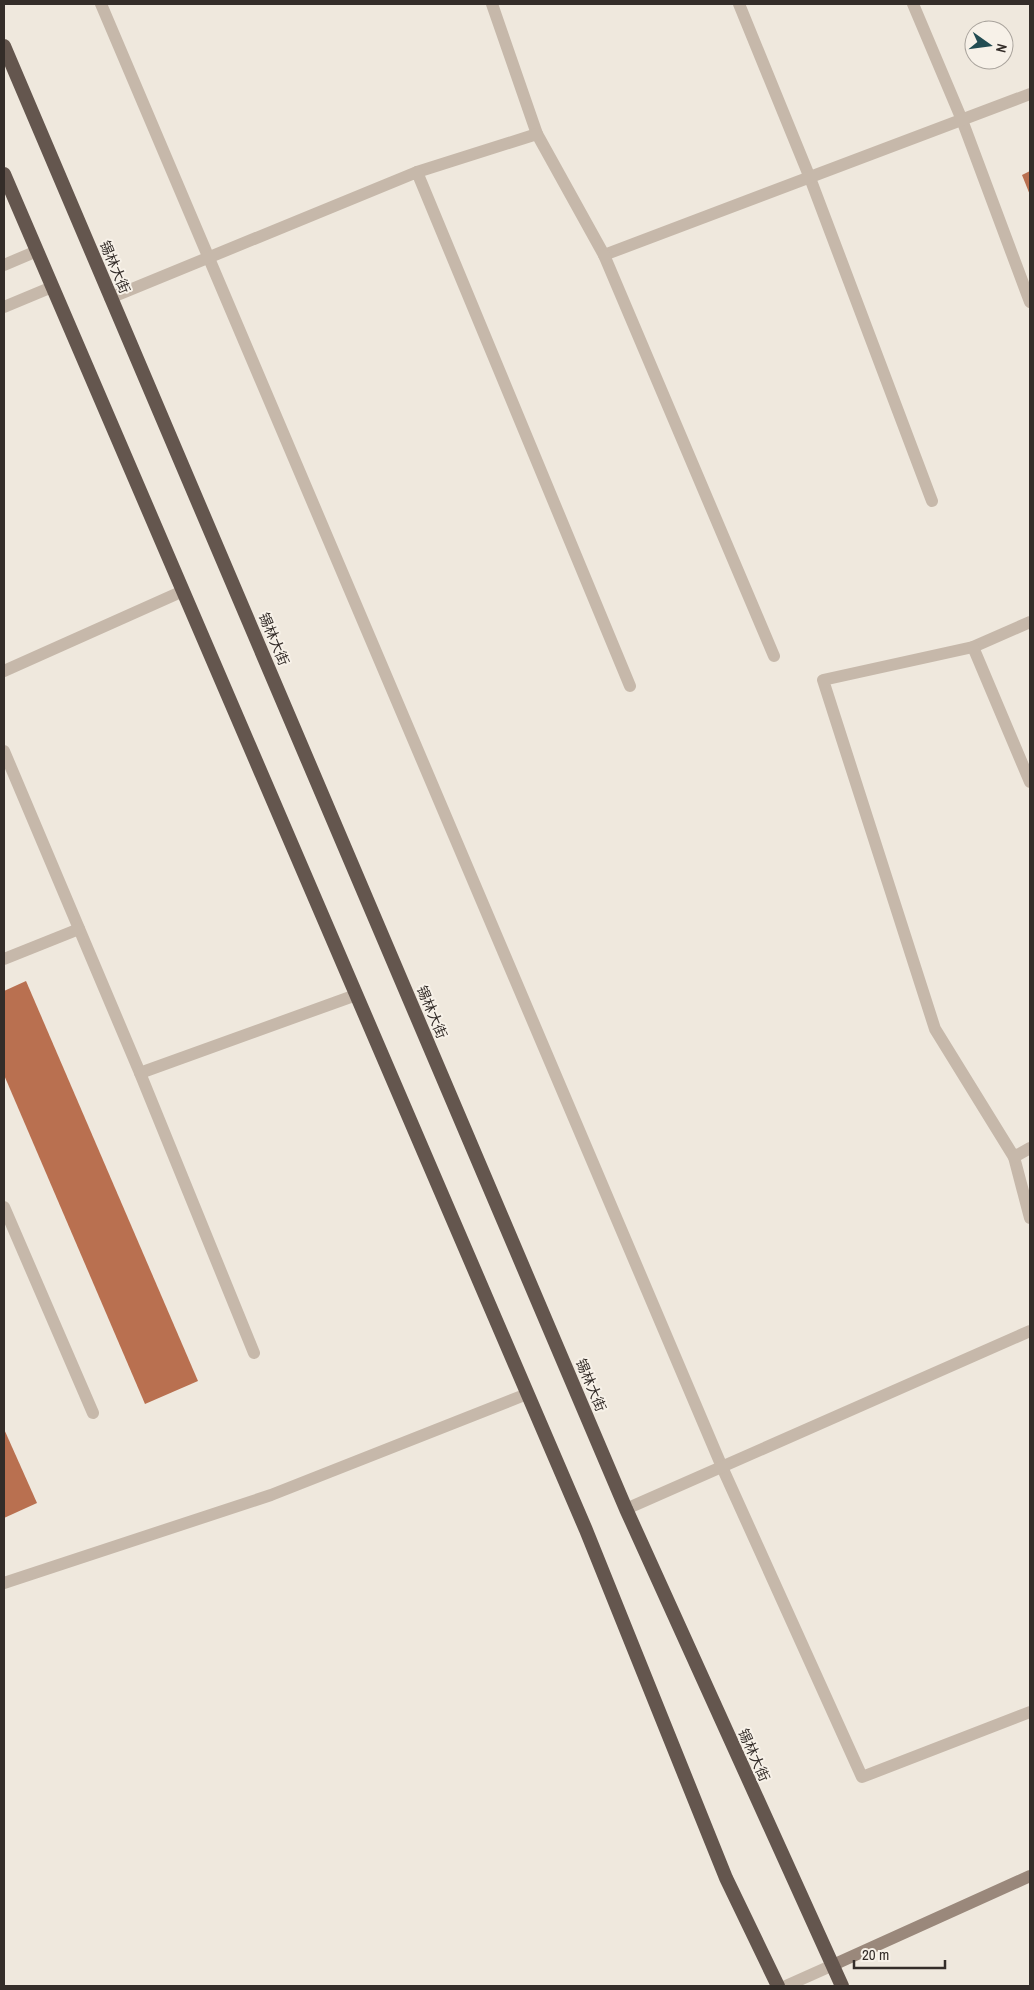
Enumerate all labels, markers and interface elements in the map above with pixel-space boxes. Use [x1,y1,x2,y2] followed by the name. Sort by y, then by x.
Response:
[964,20,1014,70] north arrow
[992,42,1011,54] text: N
[96,238,134,296] street label: 锡林大街
[255,610,293,668] street label: 锡林大街
[413,983,451,1041] street label: 锡林大街
[572,1356,610,1414] street label: 锡林大街
[734,1726,774,1784] street label: 锡林大街
[854,1938,945,1970] scale bar
[862,1944,889,1965] text: 20 m

